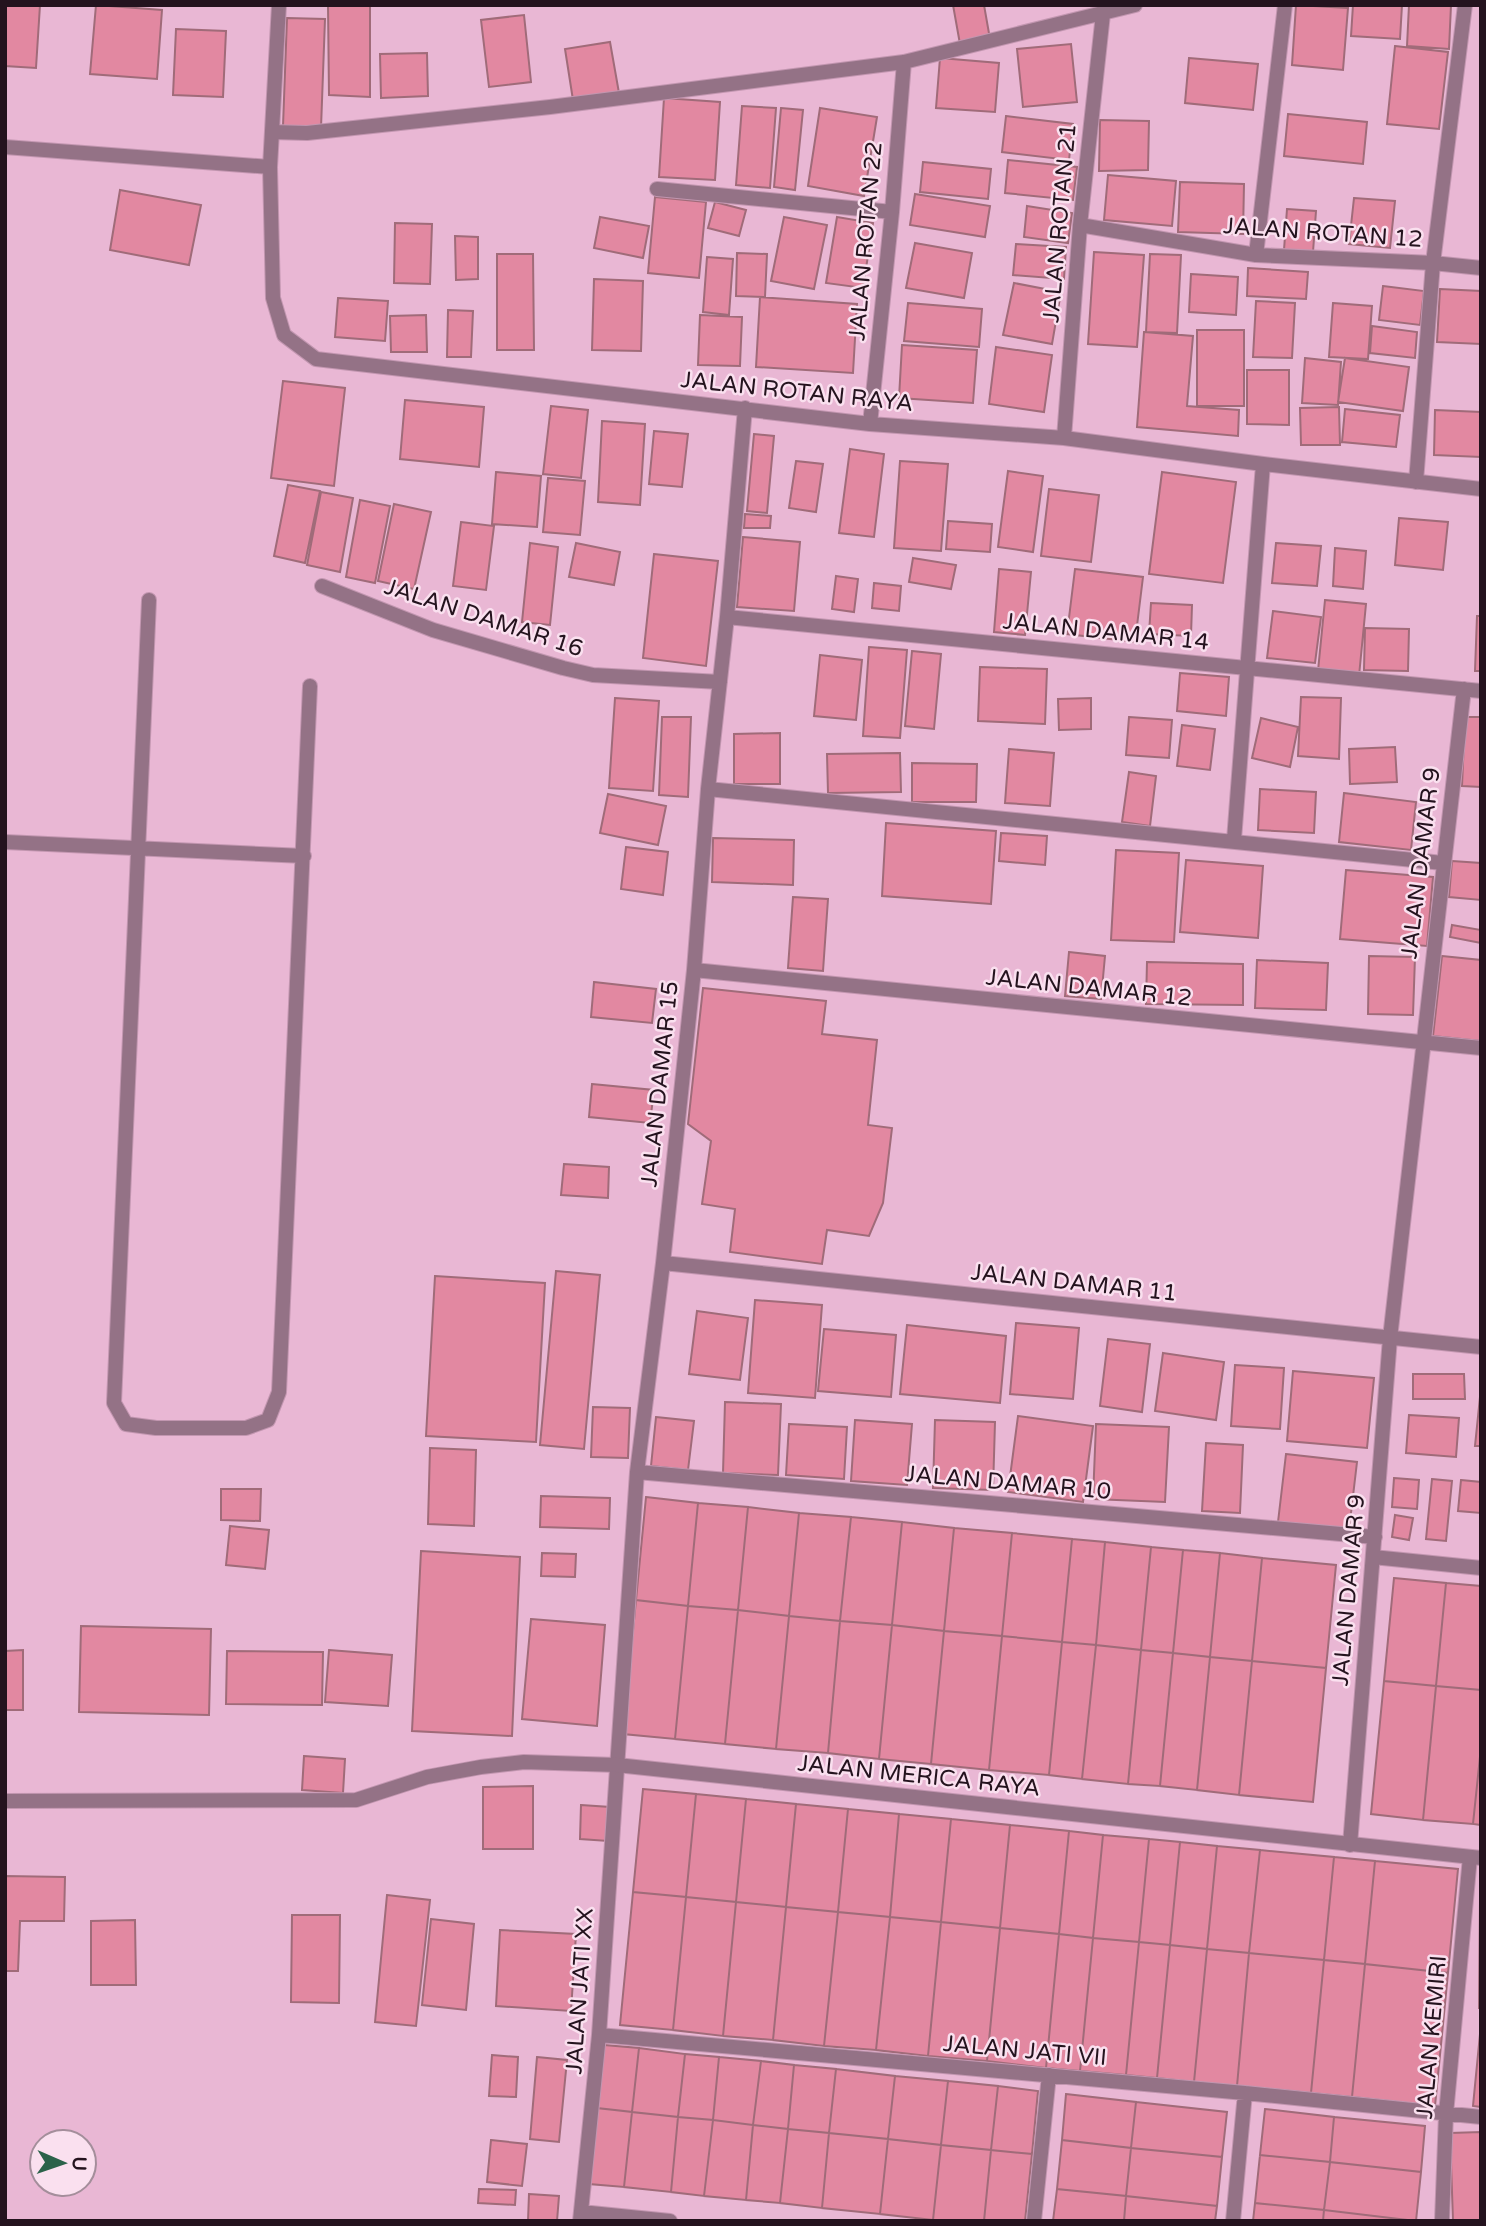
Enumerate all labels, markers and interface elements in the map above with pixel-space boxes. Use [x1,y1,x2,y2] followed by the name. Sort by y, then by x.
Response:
[1037,122,1083,324] street label: JALAN ROTAN 21
[843,140,889,342] street label: JALAN ROTAN 22
[1222,212,1424,254] street label: JALAN ROTAN 12
[679,366,914,418] street label: JALAN ROTAN RAYA
[381,573,586,663] street label: JALAN DAMAR 16
[1002,607,1210,657] street label: JALAN DAMAR 14
[1395,766,1447,960] street label: JALAN DAMAR 9
[985,963,1193,1013] street label: JALAN DAMAR 12
[635,980,685,1188] street label: JALAN DAMAR 15
[970,1258,1178,1308] street label: JALAN DAMAR 11
[904,1460,1112,1506] street label: JALAN DAMAR 10
[1327,1493,1371,1687] street label: JALAN DAMAR 9
[796,1749,1042,1803] street label: JALAN MERICA RAYA
[560,1907,600,2075] street label: JALAN JATI XX
[1411,1954,1453,2120] street label: JALAN KEMIRI
[942,2030,1108,2072] street label: JALAN JATI VII
[28,2128,98,2198] north arrow
[68,2156,90,2171] text: U

